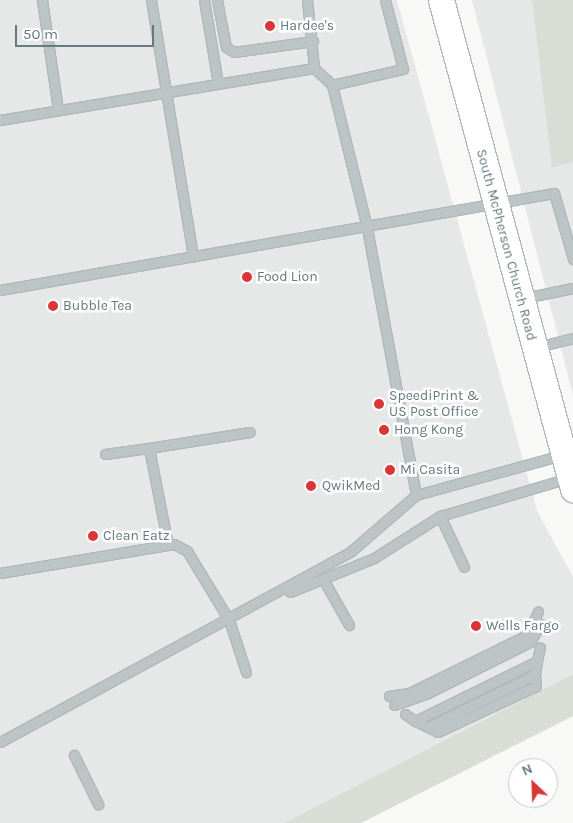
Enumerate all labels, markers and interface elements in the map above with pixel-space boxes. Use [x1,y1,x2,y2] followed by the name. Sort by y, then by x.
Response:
[18,15,156,47] scale bar
[280,18,334,34] place label: Hardee's
[264,20,276,32] marker: Hardee's
[23,25,58,43] text: 50 m
[472,147,540,343] street label: South McPherson Church Road
[257,269,318,285] place label: Food Lion
[241,271,253,283] marker: Food Lion
[63,298,132,314] place label: Bubble Tea
[47,300,59,312] marker: Bubble Tea
[389,388,479,421] place label: SpeediPrint & US Post Office
[373,398,385,410] marker: SpeediPrint & US Post Office
[394,422,463,438] place label: Hong Kong
[378,424,390,436] marker: Hong Kong
[400,462,460,478] place label: Mi Casita
[384,464,396,476] marker: Mi Casita
[322,478,381,494] place label: QwikMed
[304,479,318,493] marker: QwikMed
[103,528,170,544] place label: Clean Eatz
[87,530,99,542] marker: Clean Eatz
[486,618,559,634] place label: Wells Fargo
[470,620,482,632] marker: Wells Fargo
[508,758,558,808] north arrow
[519,760,535,780] text: N

